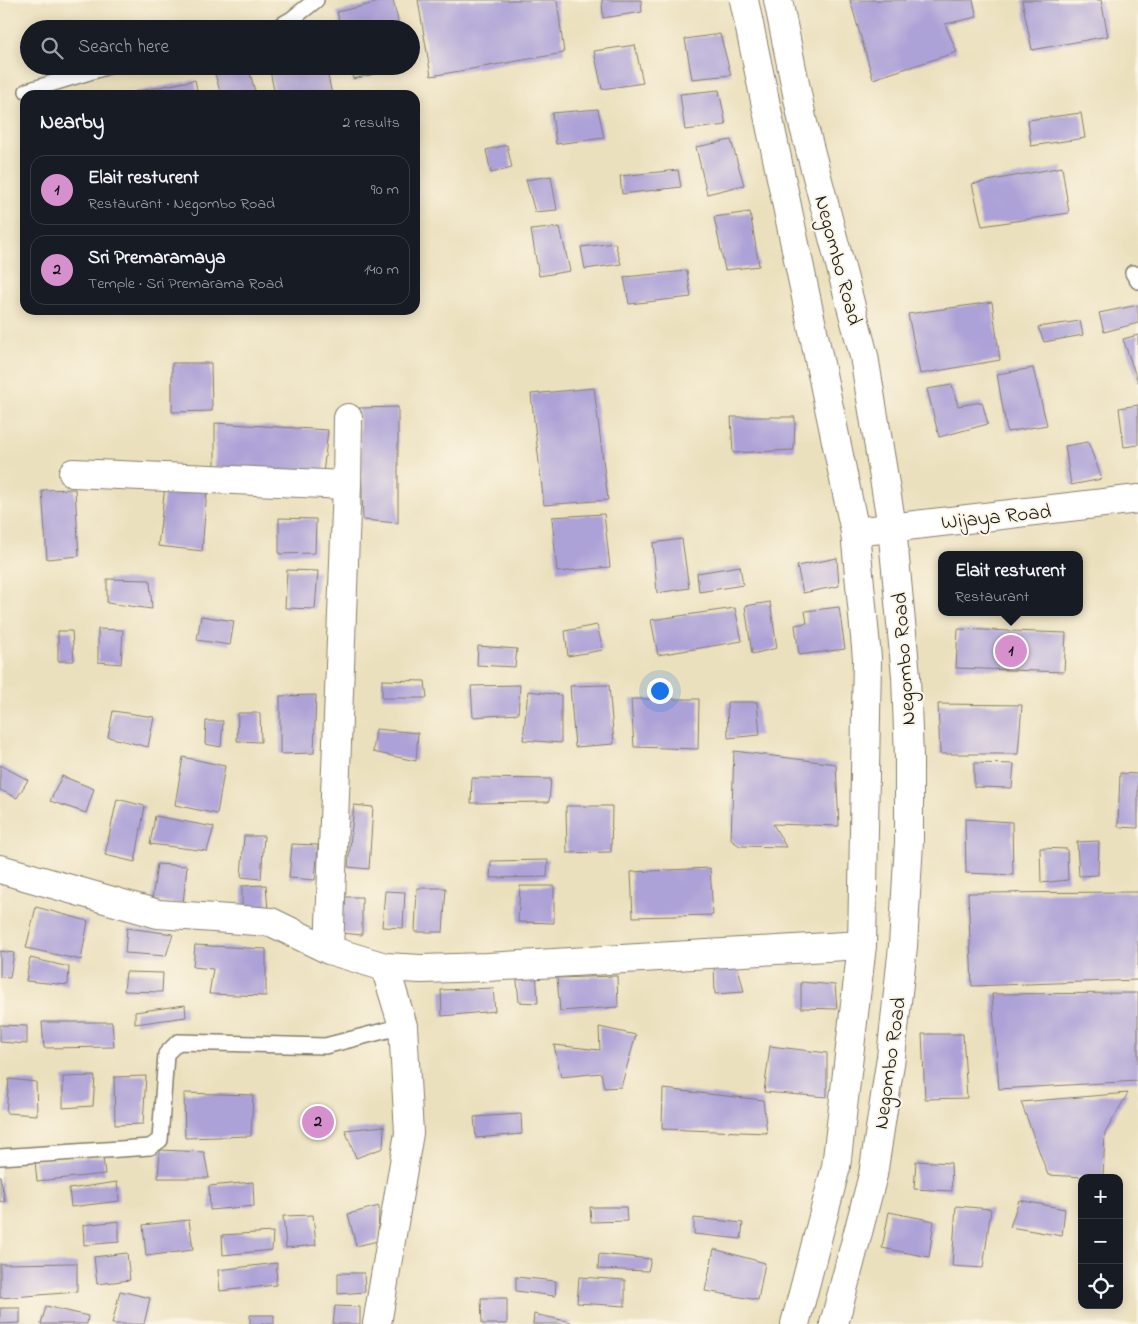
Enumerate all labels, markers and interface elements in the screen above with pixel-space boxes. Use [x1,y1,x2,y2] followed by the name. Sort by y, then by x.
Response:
[20,20,420,75] search box
[38,34,66,62] icon: search
[78,34,169,61] text: Search here
[40,108,104,138] text: Nearby
[342,111,400,135] text: 2 results
[88,165,199,192] text: Elait resturent
[54,178,60,202] text: 1
[371,178,399,202] text: 90 m
[88,192,275,216] text: Restaurant · Negombo Road
[803,192,869,329] street label: Negombo Road
[88,245,226,272] text: Sri Premaramaya
[53,258,61,282] text: 2
[364,258,399,282] text: 140 m
[88,272,283,296] text: Temple · Sri Premarama Road
[940,497,1053,541] street label: Wijaya Road
[938,551,1083,616] popup
[955,558,1066,585] text: Elait resturent
[955,585,1029,609] text: Restaurant
[885,591,927,726] street label: Negombo Road
[995,632,1027,670] pin: 1
[647,678,673,704] your location
[867,995,917,1132] street label: Negombo Road
[302,1103,334,1141] pin: 2
[1078,1174,1123,1309] map controls
[1078,1174,1123,1219] button: +
[1078,1219,1123,1264] button: −
[1078,1264,1123,1309] button: locate

